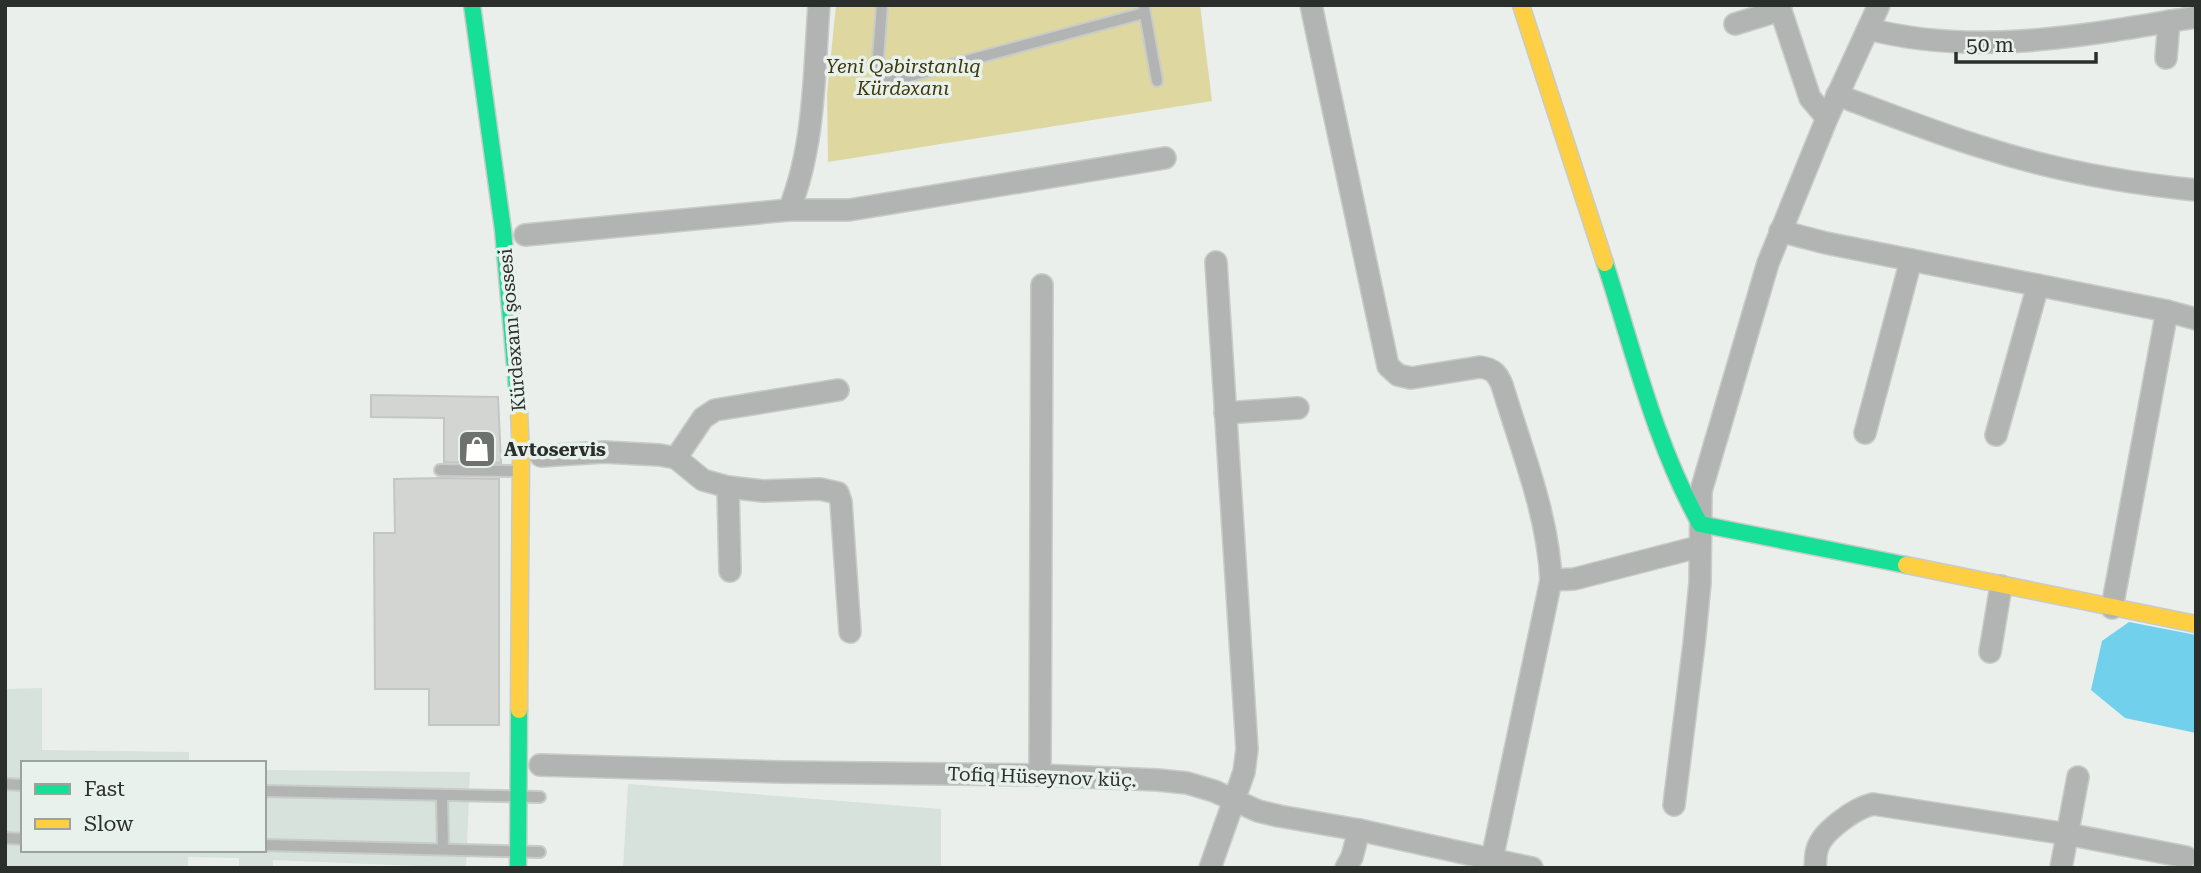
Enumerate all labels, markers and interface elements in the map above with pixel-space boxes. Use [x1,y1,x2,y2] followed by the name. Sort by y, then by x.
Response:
[1956,21,2096,65] scale bar
[1966,33,2014,57] text: 50 m
[826,55,980,100] park label: Yeni Qəbirstanlıq Kürdəxanı
[493,248,531,412] street label: Kürdəxanı şossesi
[456,428,498,470] shop icon: Avtoservis
[504,438,606,461] place label: Avtoservis
[21,761,266,852] legend
[947,762,1137,792] street label: Tofiq Hüseynov küç.
[84,777,125,801] text: Fast
[84,812,134,836] text: Slow

